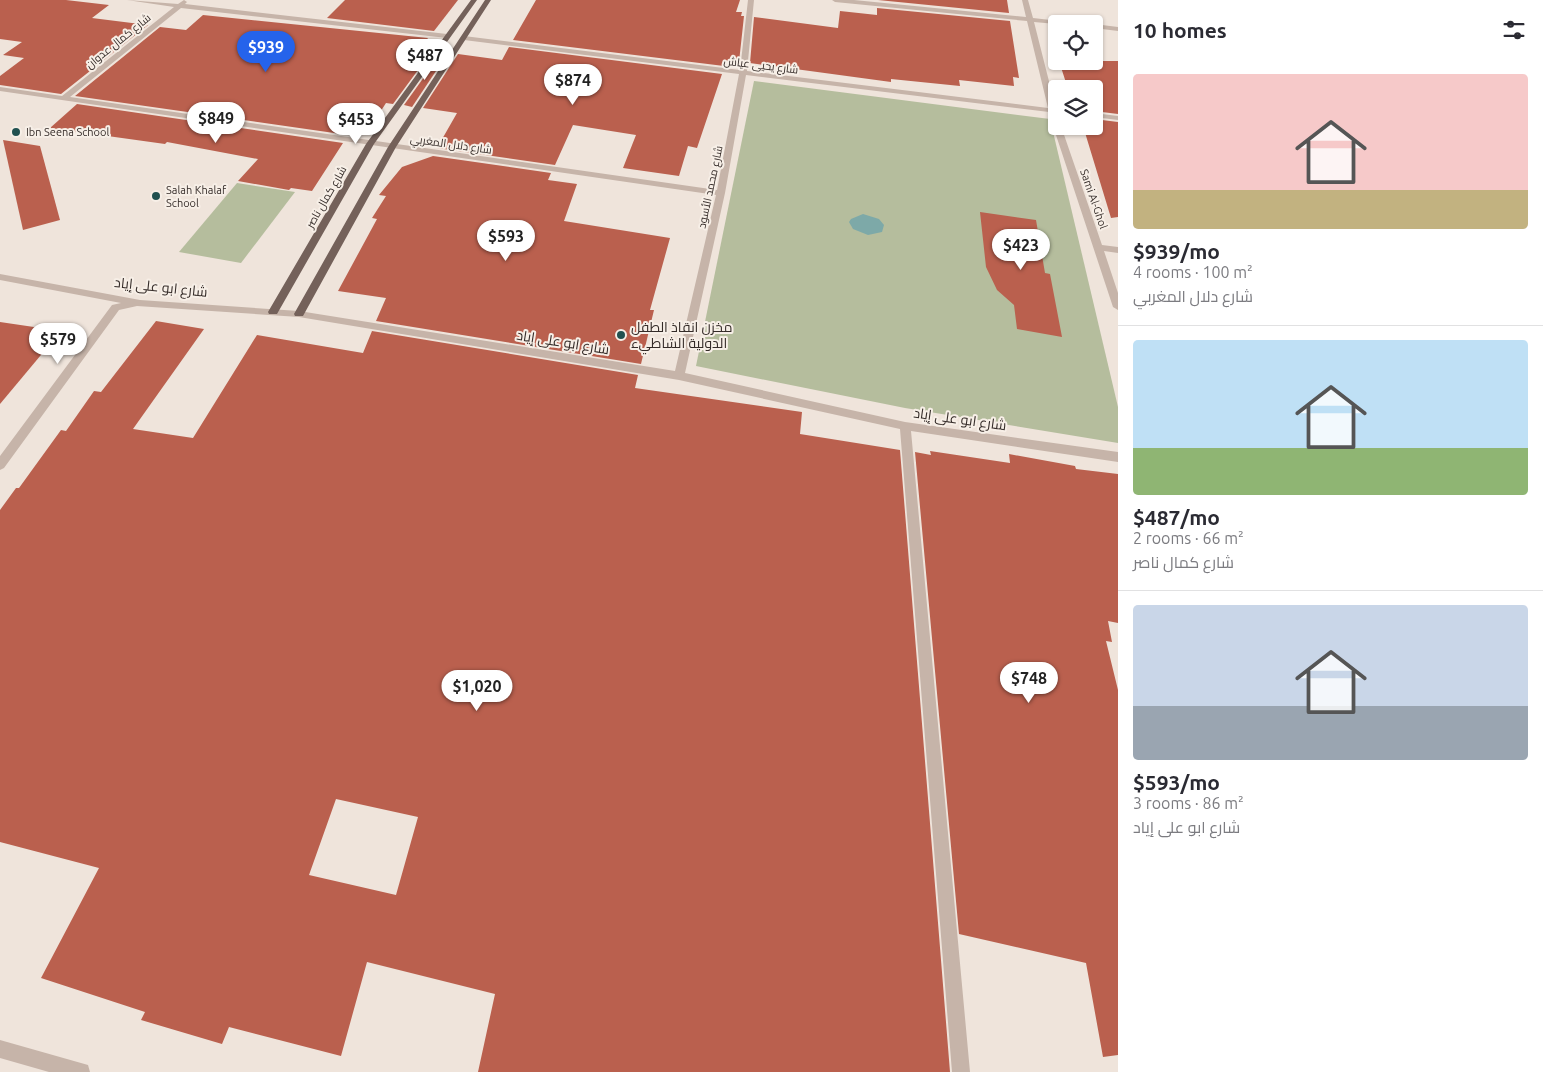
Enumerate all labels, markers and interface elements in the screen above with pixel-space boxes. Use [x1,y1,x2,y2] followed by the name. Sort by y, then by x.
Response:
[83,11,154,72] street label: شارع كمال عدوان
[1048,15,1103,135] map controls
[1048,15,1103,70] button: locate
[1500,16,1528,44] icon: filters
[1133,18,1227,42] text: 10 homes
[236,30,296,73] pin: $939
[248,38,284,56] text: $939
[395,38,455,81] pin: $487
[407,46,443,64] text: $487
[723,54,799,78] street label: شارع يحيى عياش
[543,64,603,106] pin: $874
[555,71,591,89] text: $874
[1048,80,1103,135] button: layers
[186,102,246,144] pin: $849
[326,102,386,145] pin: $453
[1286,107,1376,197] icon: home
[198,109,234,127] text: $849
[338,110,374,128] text: $453
[10,126,22,138] marker: Ibn Seena School
[26,126,109,138] place label: Ibn Seena School
[409,132,493,159] street label: شارع دلال المغربي
[695,145,727,230] street label: شارع محمد الأسود
[303,164,350,232] street label: شارع كمال ناصر
[1078,168,1110,230] street label: Sami Al-Ghol
[166,184,227,209] place label: Salah Khalaf School
[150,190,162,202] marker: Salah Khalaf School
[476,220,536,262] pin: $593
[488,227,524,245] text: $593
[991,228,1051,271] pin: $423
[1003,236,1039,254] text: $423
[1133,239,1220,263] text: $939/mo
[1133,263,1253,281] text: 4 rooms · 100 m²
[113,274,208,301] street label: شارع ابو على إياد
[1133,287,1253,305] text: شارع دلال المغربي
[631,319,733,355] place label: مخزن انقاذ الطفل الدولية الشاطيء
[28,322,88,365] pin: $579
[515,327,611,358] street label: شارع ابو على إياد
[615,329,627,341] marker: مخزن انقاذ الطفل الدولية الشاطيء
[40,330,76,348] text: $579
[1286,372,1376,462] icon: home
[912,405,1008,434] street label: شارع ابو على إياد
[1133,505,1220,529] text: $487/mo
[1133,529,1244,547] text: 2 rooms · 66 m²
[1133,553,1234,571] text: شارع كمال ناصر
[1286,637,1376,727] icon: home
[999,662,1059,704] pin: $748
[1011,669,1047,687] text: $748
[436,670,518,712] pin: $1,020
[452,677,502,695] text: $1,020
[1133,770,1220,794] text: $593/mo
[1133,794,1244,812] text: 3 rooms · 86 m²
[1133,818,1240,836] text: شارع ابو على إياد

